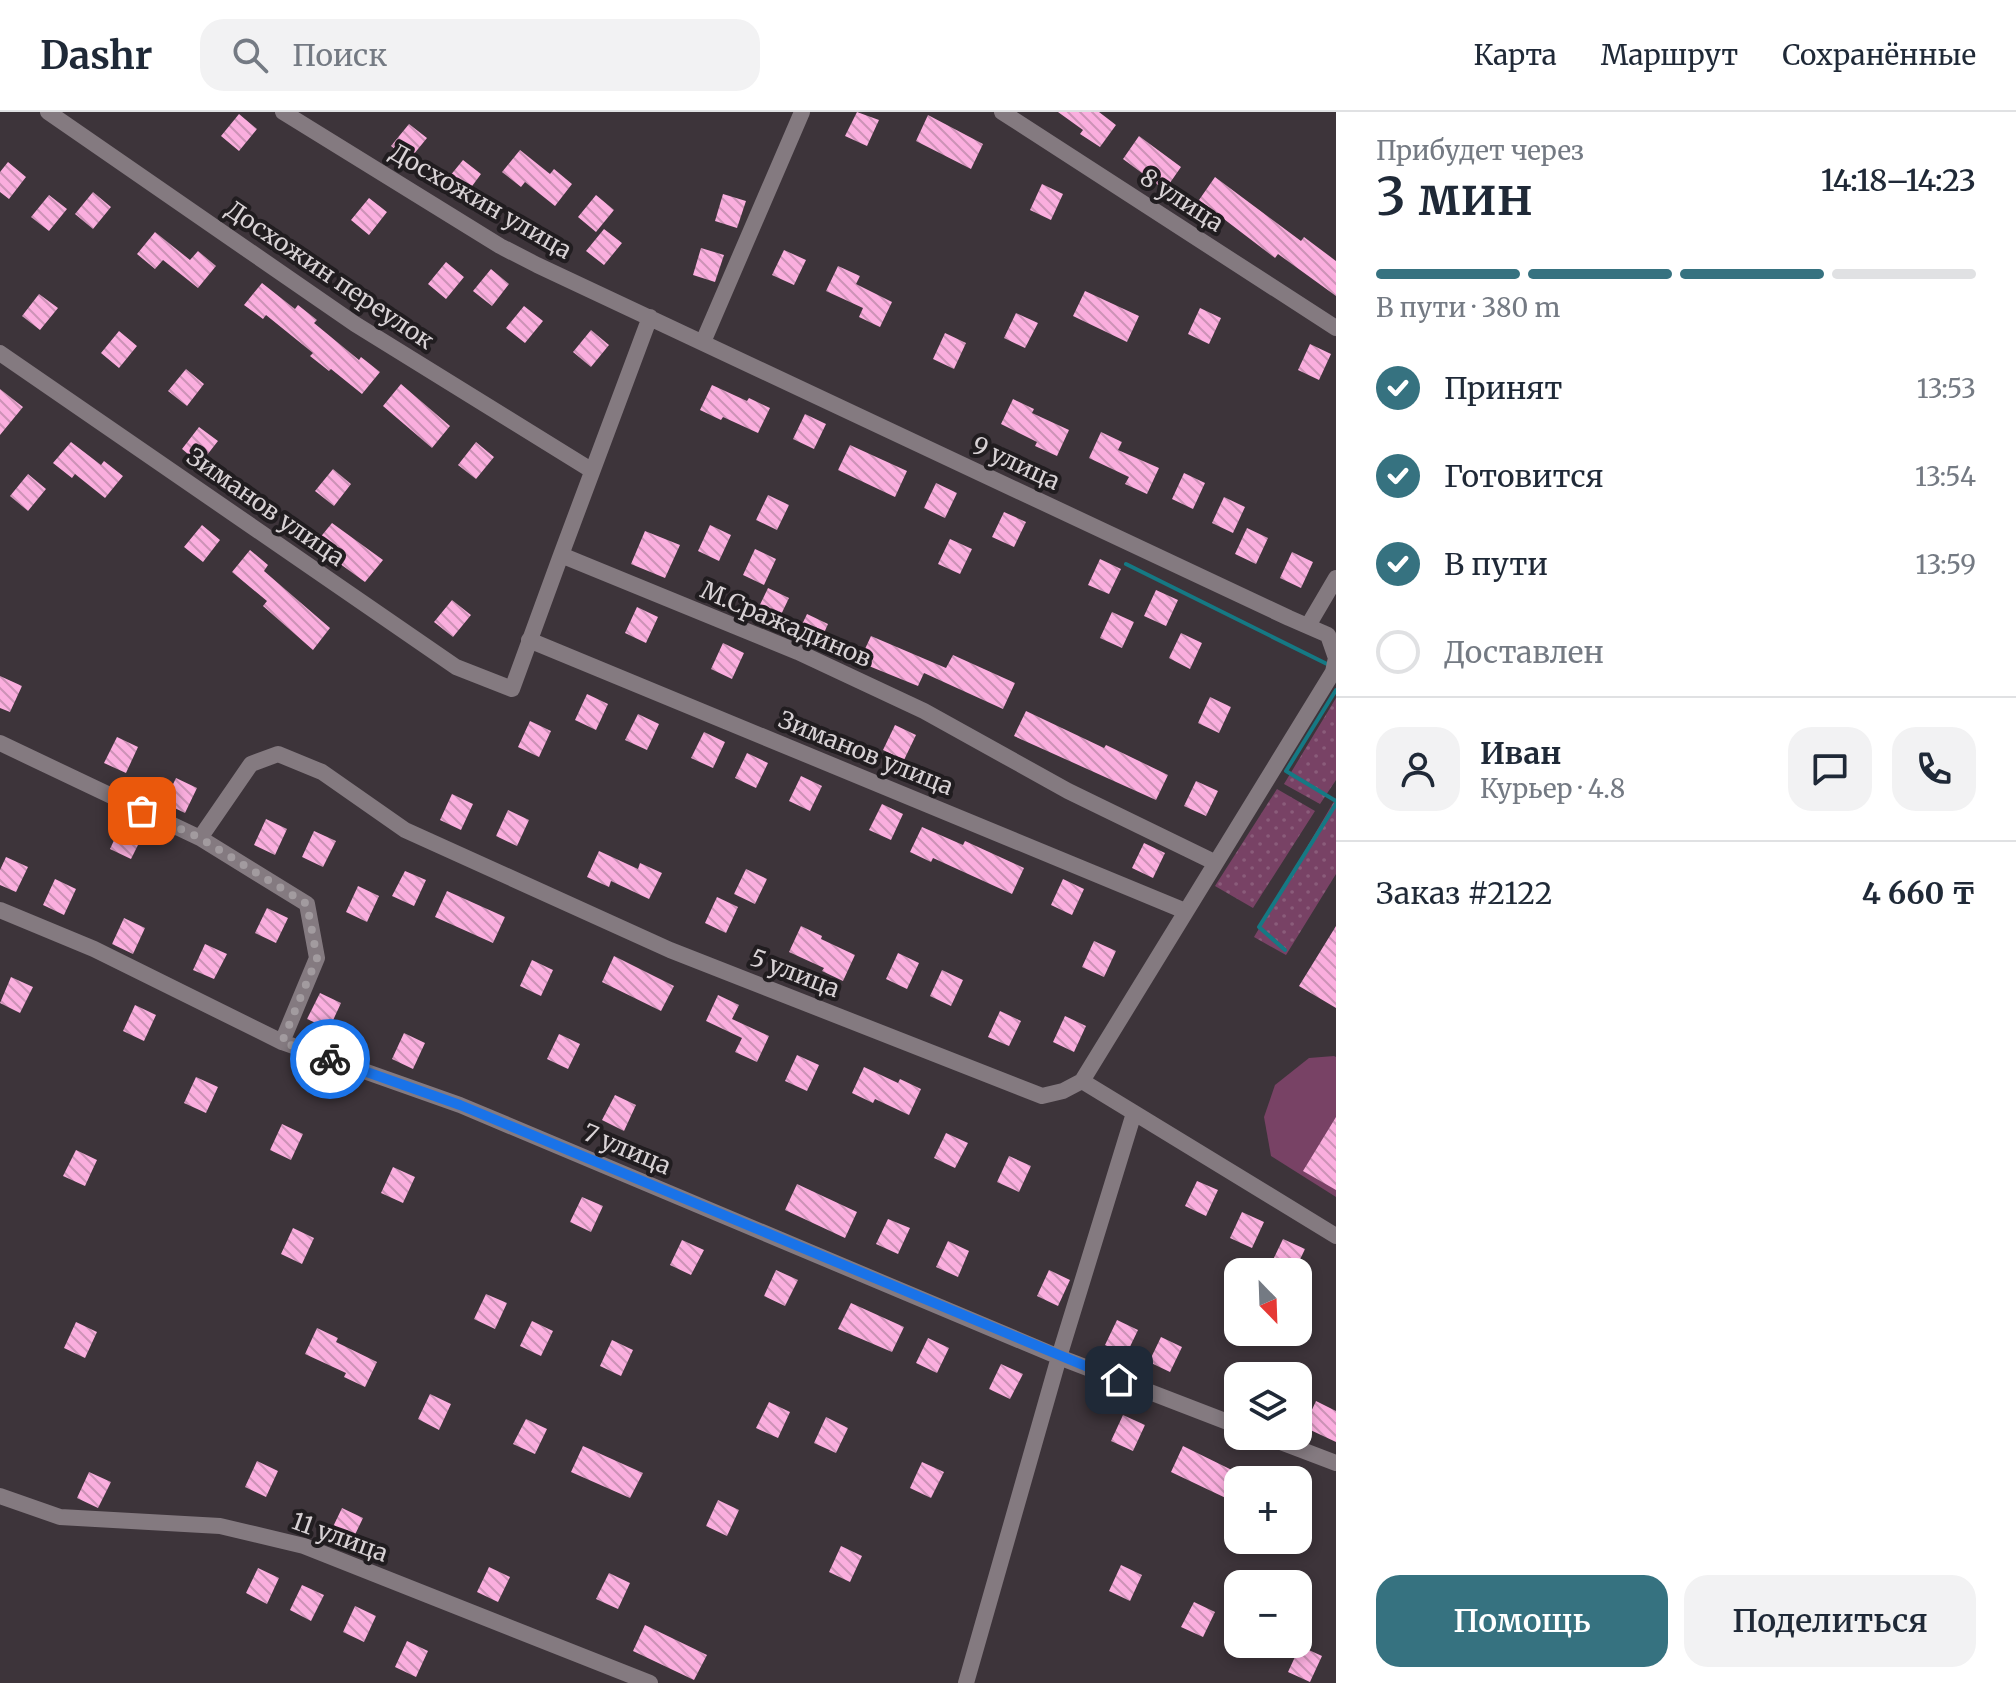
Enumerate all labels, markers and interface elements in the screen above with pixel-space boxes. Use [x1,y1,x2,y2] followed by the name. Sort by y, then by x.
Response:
[200,19,760,91] search box
[40,32,152,79] text: Dashr
[228,33,272,77] icon: search
[292,36,387,74] text: Поиск
[1473,37,1557,73] text: Карта
[1601,37,1738,73] text: Маршрут
[1782,37,1976,73] text: Сохранённые
[1376,134,1584,167] text: Прибудет через
[385,136,578,266] street label: Досхожин улица
[1821,161,1976,199] text: 14:18–14:23
[1134,162,1230,239] street label: 8 улица
[1376,164,1533,229] text: 3 мин
[220,194,440,356] street label: Досхожин переулок
[1376,291,1560,324] text: В пути · 380 m
[1376,366,1420,410] icon: check
[1444,369,1563,407] text: Принят
[1917,372,1976,405] text: 13:53
[967,429,1065,497] street label: 9 улица
[181,441,351,573] street label: Зиманов улица
[1376,454,1420,498] icon: check
[1444,457,1604,495] text: Готовится
[1915,460,1976,493] text: 13:54
[1376,542,1420,586] icon: check
[1444,545,1548,583] text: В пути
[1916,548,1976,581] text: 13:59
[696,574,876,674] street label: М.Сражадинов
[1444,633,1604,671] text: Доставлен
[774,704,958,802] street label: Зиманов улица
[1376,727,1460,811] button: person
[1788,727,1872,811] button: chat
[1892,727,1976,811] button: phone
[1480,734,1561,772] text: Иван
[1480,772,1625,805] text: Курьер · 4.8
[108,777,176,845] pin
[120,789,164,833] icon: bag
[1376,874,1552,912] text: Заказ #2122
[1862,874,1976,912] text: 4 660 ₸
[746,942,844,1004] street label: 5 улица
[290,1019,370,1099] courier
[308,1037,352,1081] icon: bike
[578,1117,676,1181] street label: 7 улица
[1224,1258,1312,1346] north arrow
[1224,1258,1312,1658] map controls
[1085,1346,1153,1414] pin
[1097,1358,1141,1402] icon: home
[1224,1362,1312,1450] button: layers
[1224,1466,1312,1554] button: +
[288,1505,392,1569] street label: 11 улица
[1224,1570,1312,1658] button: −
[1376,1575,1668,1667] button: Помощь
[1684,1575,1976,1667] button: Поделиться

